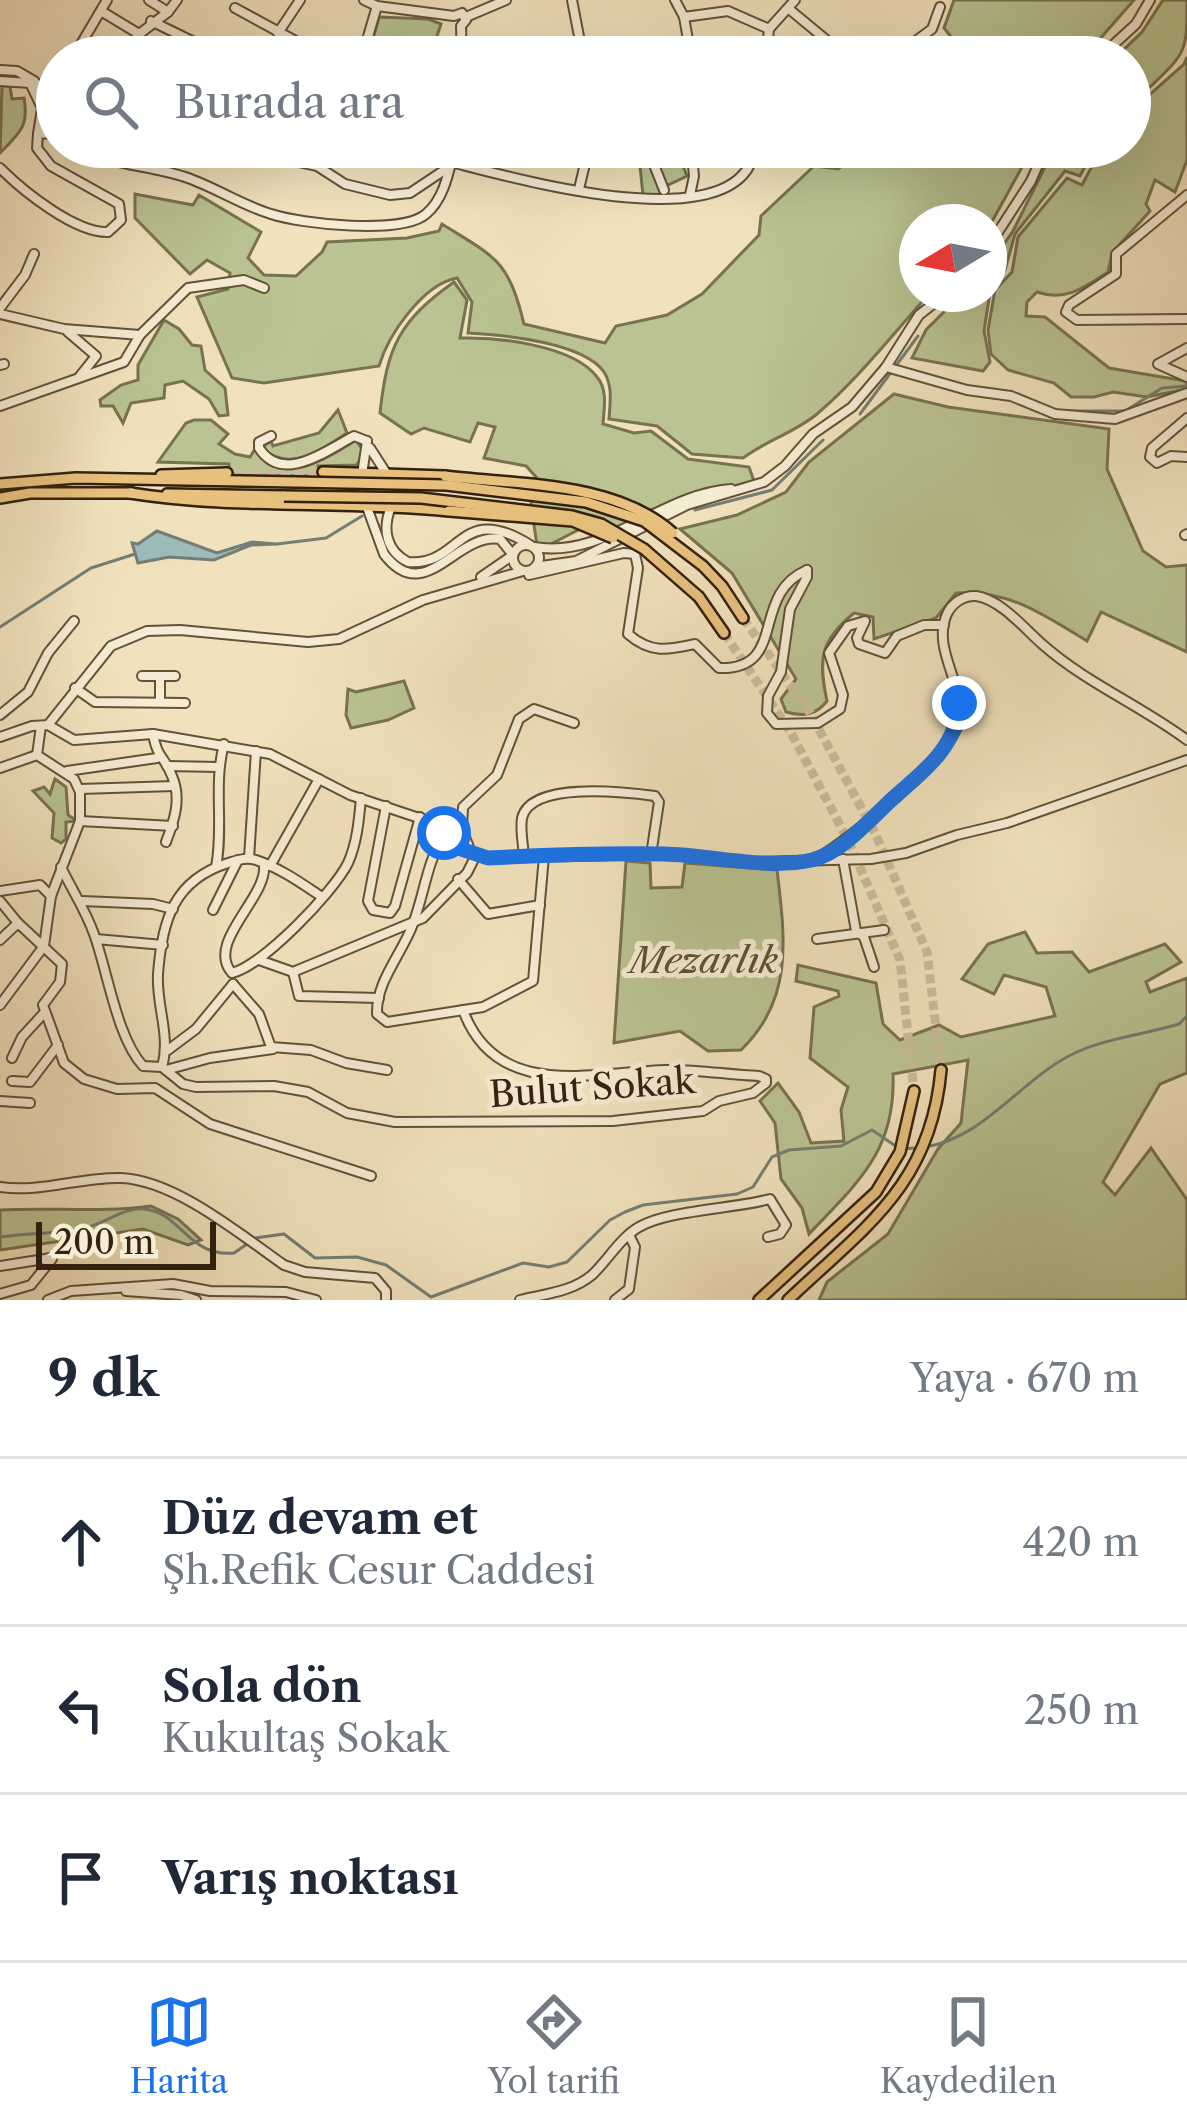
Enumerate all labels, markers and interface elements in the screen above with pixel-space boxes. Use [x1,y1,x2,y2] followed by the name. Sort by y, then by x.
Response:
[36,36,1151,168] search box
[78,69,144,135] icon: search
[174,74,404,130] text: Burada ara
[899,204,1007,312] north arrow
[932,676,986,730] route end
[417,806,471,860] route start
[626,938,779,982] park label: Mezarlık
[488,1058,698,1116] street label: Bulut Sokak
[36,1216,216,1269] scale bar
[54,1222,154,1263] text: 200 m
[48,1347,159,1409] text: 9 dk
[910,1354,1139,1402] text: Yaya · 670 m
[162,1490,478,1546] text: Düz devam et
[48,1509,114,1575] icon: ahead
[1023,1518,1139,1566] text: 420 m
[162,1546,595,1594] text: Şh.Refik Cesur Caddesi
[162,1658,362,1714] text: Sola dön
[48,1677,114,1743] icon: left
[1024,1686,1139,1734] text: 250 m
[162,1714,448,1762] text: Kukultaş Sokak
[48,1845,114,1911] icon: arrive
[162,1850,459,1906] text: Varış noktası
[130,1989,228,2102] tab: Harita
[488,1989,620,2102] tab: Yol tarifi
[880,1989,1057,2102] tab: Kaydedilen

